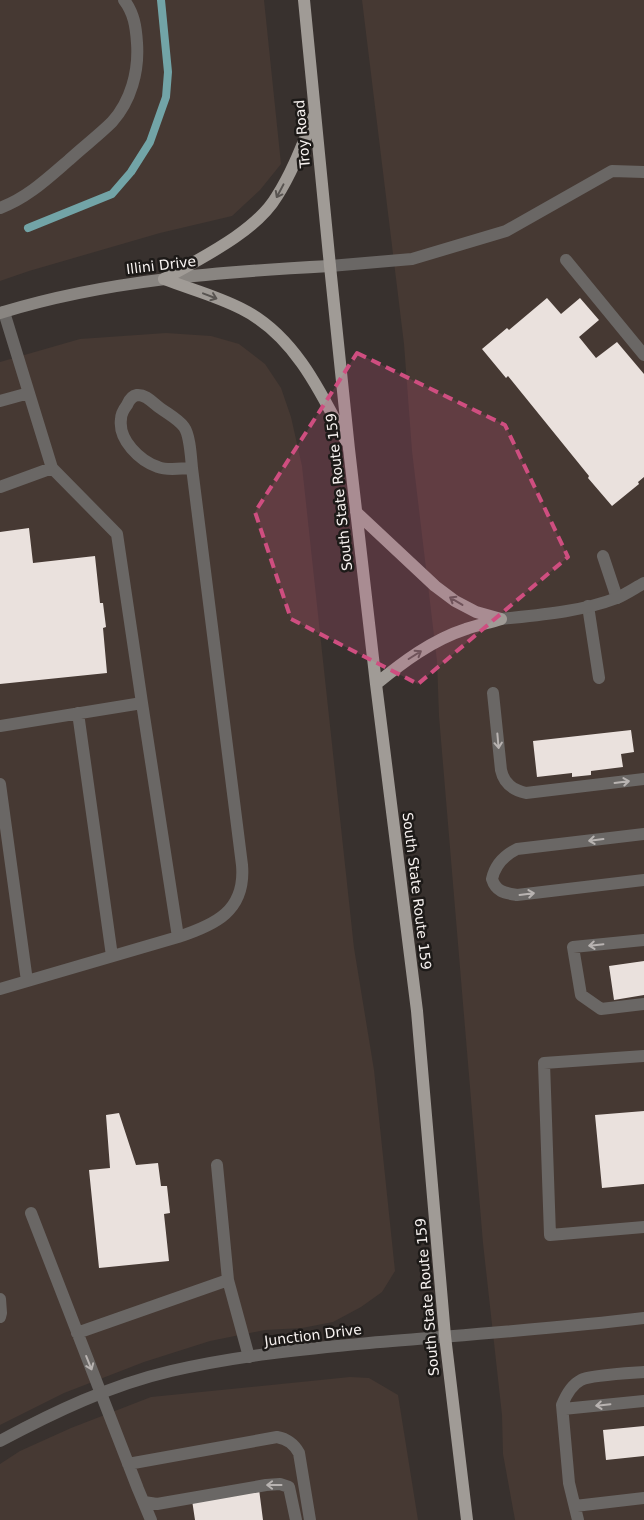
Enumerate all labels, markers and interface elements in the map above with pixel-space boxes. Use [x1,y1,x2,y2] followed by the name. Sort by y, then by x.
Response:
[291,99,313,170] street label: Troy Road
[275,183,285,198] one-way arrow
[125,253,197,277] street label: Illini Drive
[201,292,217,301] one-way arrow
[323,412,355,572] street label: South State Route 159
[450,595,464,605] one-way arrow
[407,650,421,660] one-way arrow
[493,733,503,749] one-way arrow
[614,777,630,787] one-way arrow
[399,811,435,971] street label: South State Route 159
[588,835,604,845] one-way arrow
[519,889,535,899] one-way arrow
[588,940,604,950] one-way arrow
[412,1217,442,1377] street label: South State Route 159
[262,1321,363,1349] street label: Junction Drive
[85,1355,95,1370] one-way arrow
[596,1400,612,1410] one-way arrow
[266,1480,282,1490] one-way arrow

